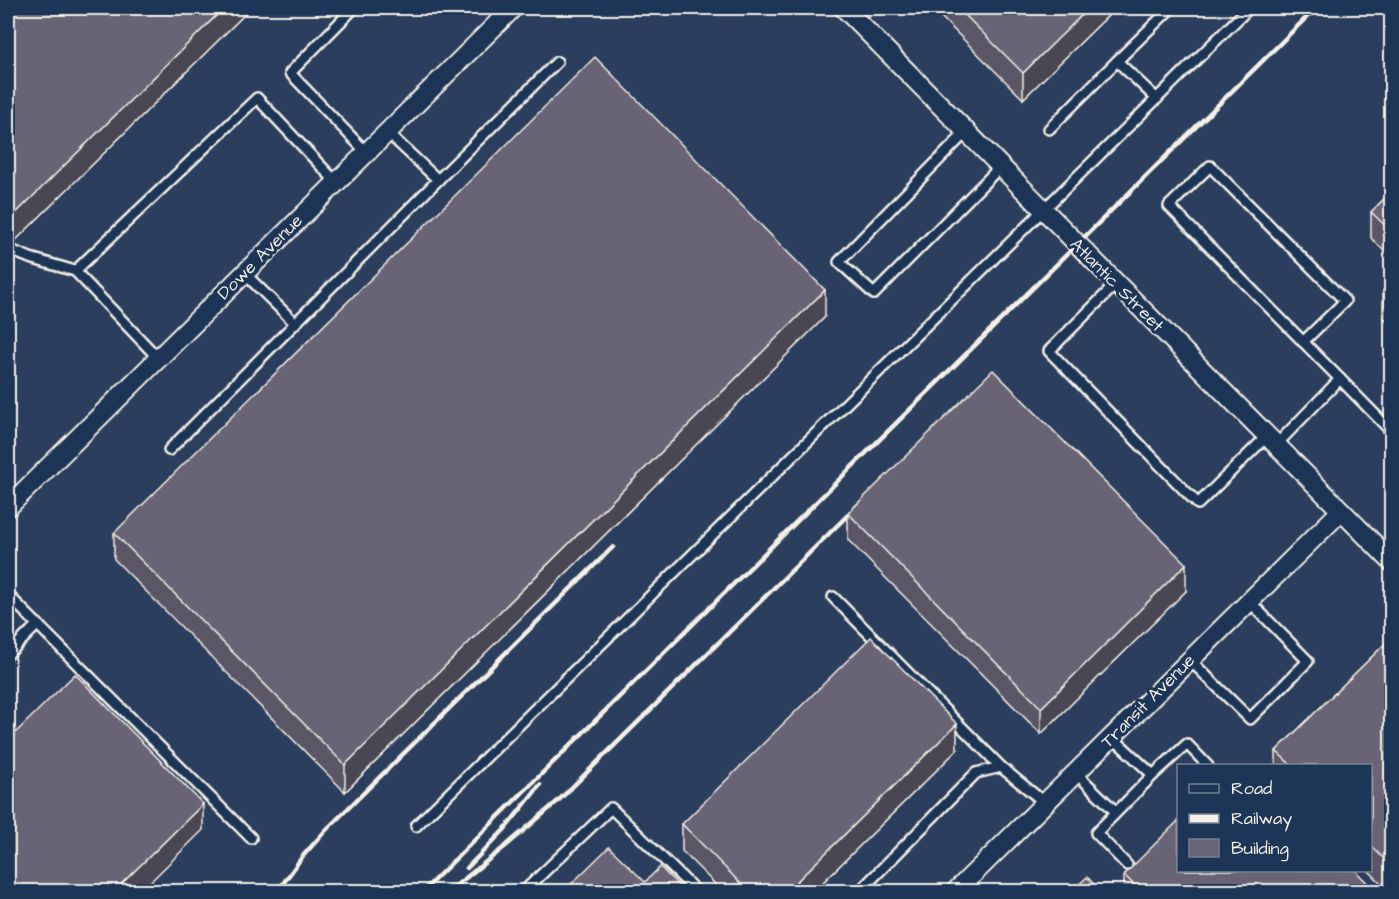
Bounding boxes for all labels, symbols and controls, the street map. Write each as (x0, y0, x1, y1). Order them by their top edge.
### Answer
street label: Dowe Avenue (212, 208, 309, 305)
street label: Atlantic Street (1064, 232, 1170, 338)
street label: Transit Avenue (1095, 648, 1201, 754)
legend (1177, 764, 1372, 872)
text: Road (1231, 776, 1272, 801)
text: Railway (1231, 806, 1292, 832)
text: Building (1231, 836, 1289, 862)

